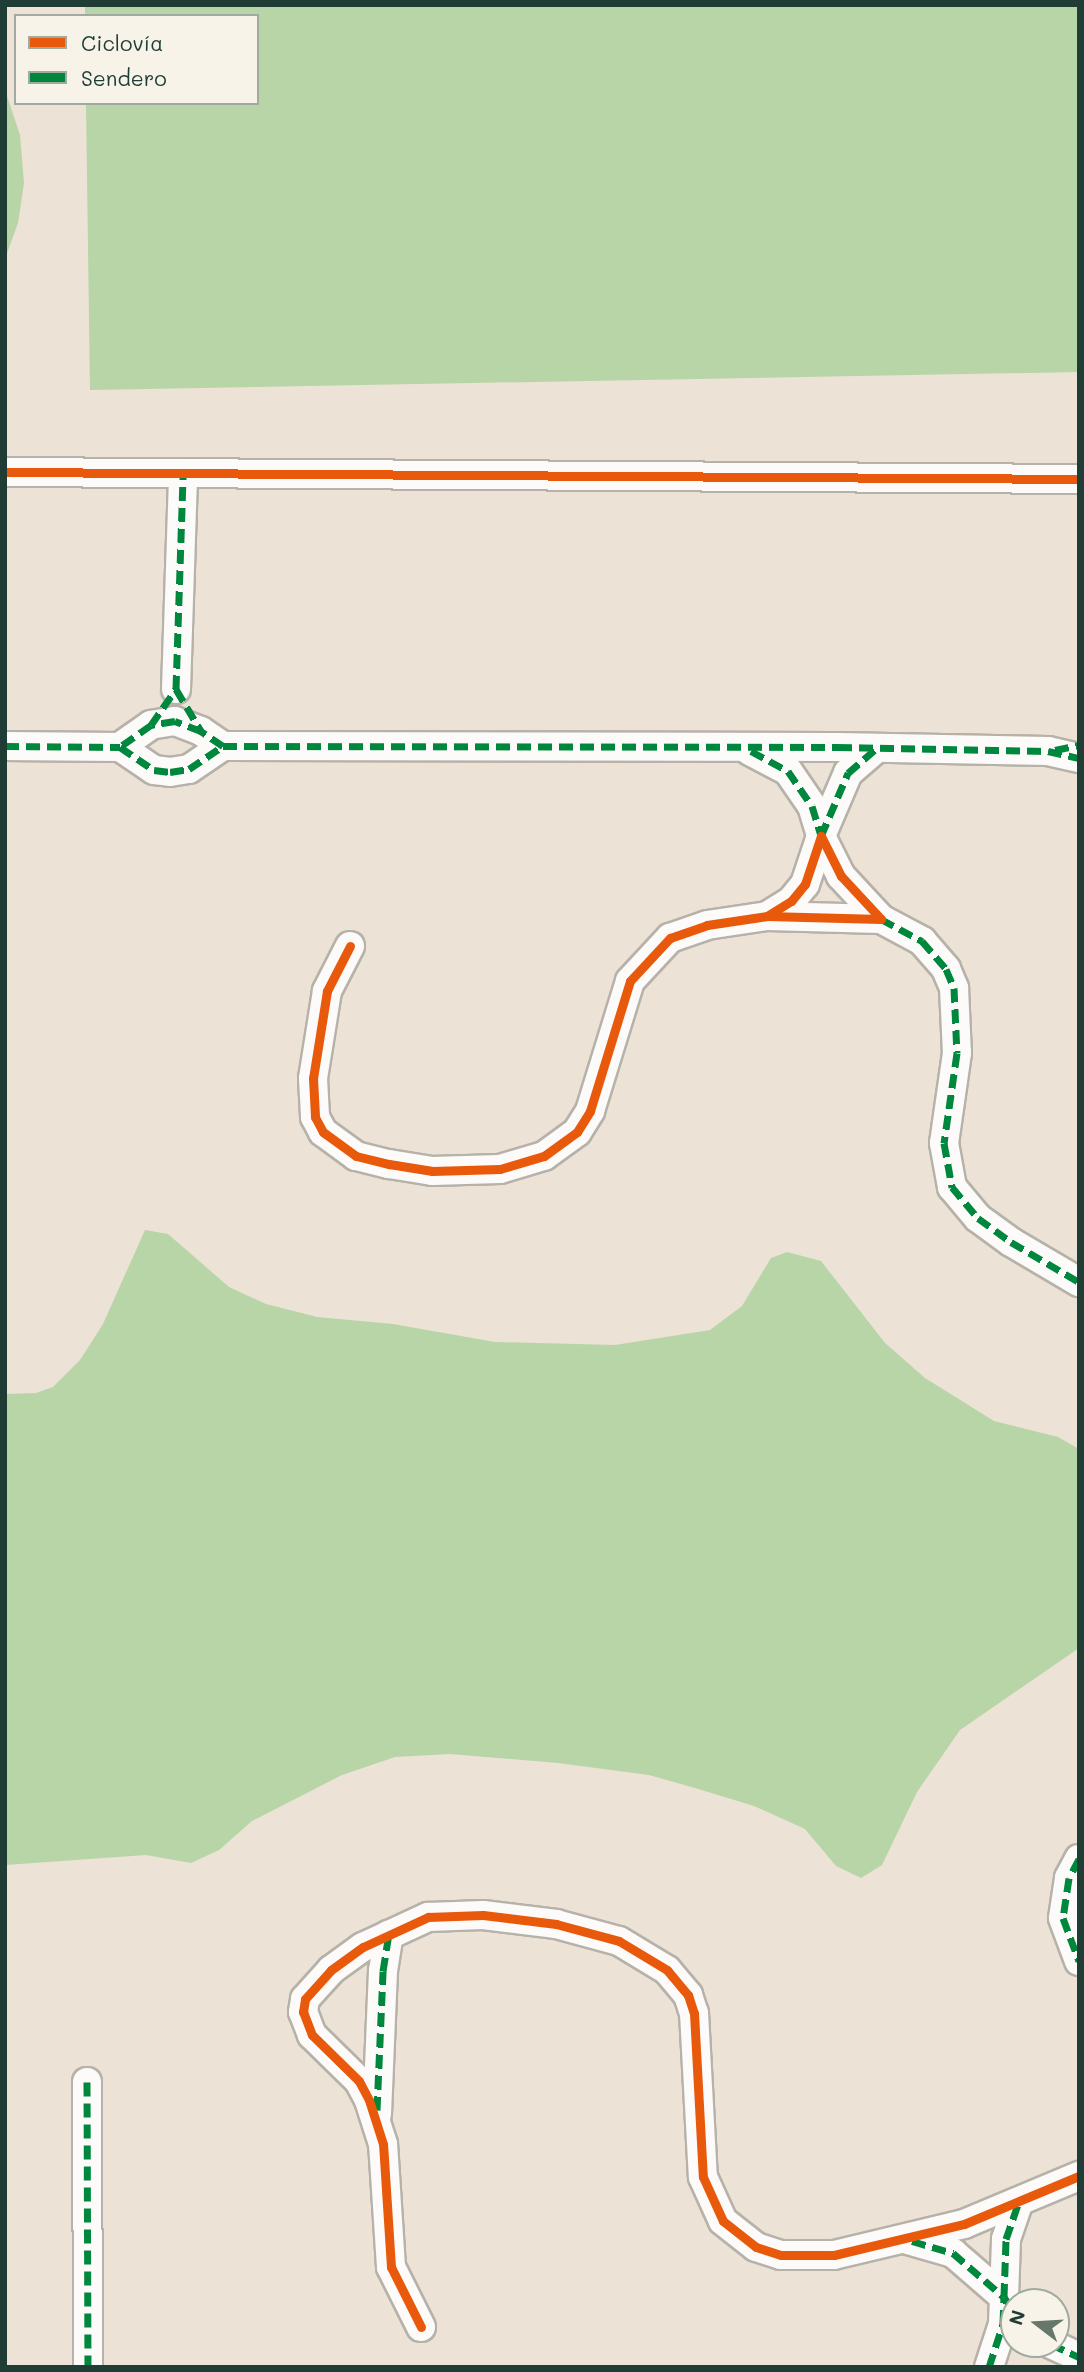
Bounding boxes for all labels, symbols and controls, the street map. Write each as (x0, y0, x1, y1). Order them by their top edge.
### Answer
legend (14, 14, 259, 105)
text: Ciclovía (81, 29, 163, 56)
text: Sendero (81, 64, 167, 91)
north arrow (1000, 2288, 1070, 2358)
text: N (1002, 2307, 1030, 2328)

